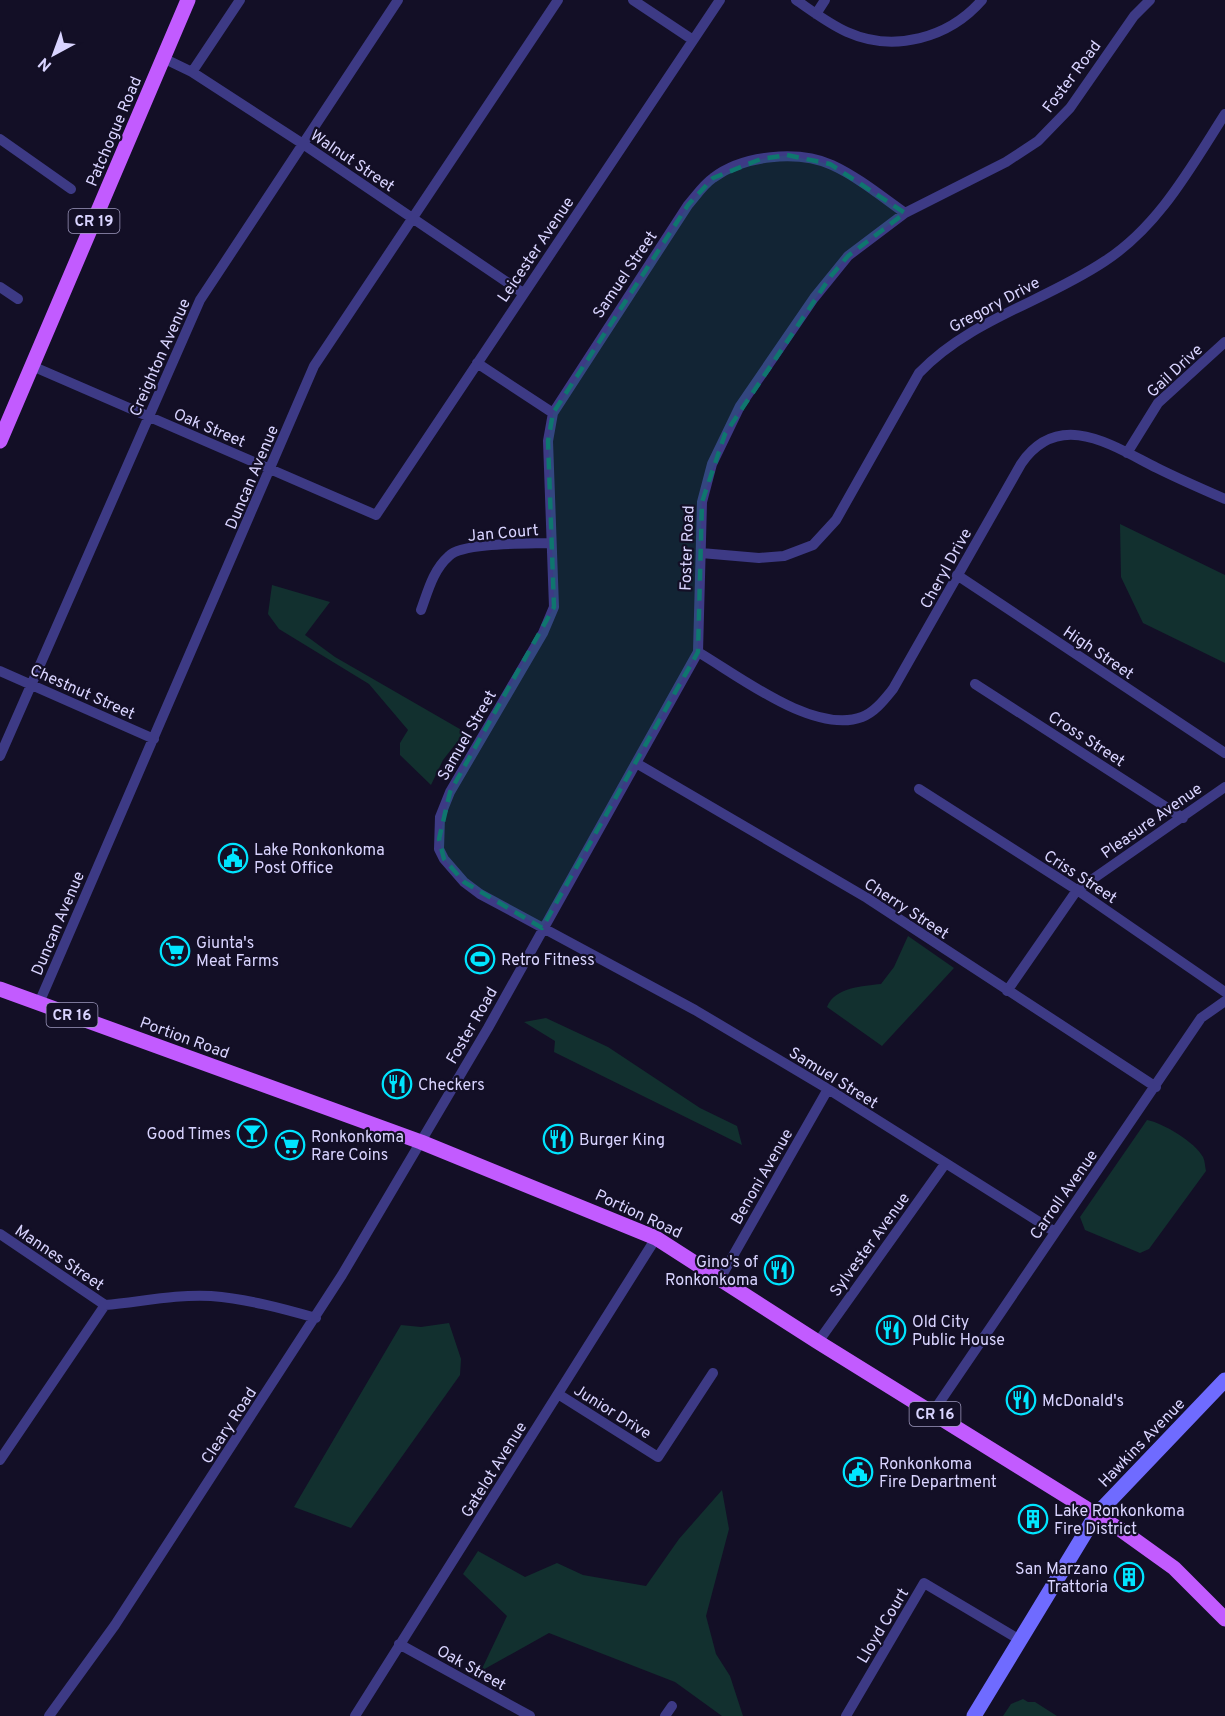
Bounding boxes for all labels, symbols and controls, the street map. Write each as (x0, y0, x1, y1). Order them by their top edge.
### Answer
north arrow (24, 24, 84, 84)
street label: Foster Road (1039, 37, 1106, 117)
text: N (35, 52, 56, 75)
street label: Patchogue Road (83, 74, 147, 190)
street label: Walnut Street (306, 126, 398, 197)
street label: Leicester Avenue (494, 194, 579, 307)
road number: CR 19 (68, 209, 119, 233)
street label: Samuel Street (589, 228, 662, 323)
street label: Gregory Drive (946, 273, 1044, 338)
street label: Creighton Avenue (126, 296, 196, 420)
street label: Gail Drive (1143, 341, 1208, 402)
street label: Oak Street (170, 405, 248, 453)
street label: Duncan Avenue (222, 423, 284, 533)
street label: Foster Road (677, 505, 699, 591)
street label: Jan Court (467, 521, 539, 547)
street label: Cheryl Drive (916, 525, 977, 613)
street label: High Street (1059, 623, 1137, 685)
street label: Chestnut Street (27, 661, 138, 725)
street label: Samuel Street (434, 687, 502, 785)
street label: Cross Street (1044, 707, 1128, 772)
street label: Pleasure Avenue (1098, 779, 1207, 864)
place label: Lake Ronkonkoma Post Office (254, 841, 385, 879)
public building icon: Lake Ronkonkoma Post Office (217, 842, 249, 874)
street label: Criss Street (1040, 847, 1120, 909)
street label: Duncan Avenue (28, 869, 90, 979)
street label: Cherry Street (860, 875, 952, 945)
place label: Giunta's Meat Farms (196, 934, 279, 972)
supermarket icon: Giunta's Meat Farms (159, 935, 191, 967)
sports icon: Retro Fitness (464, 943, 496, 975)
place label: Retro Fitness (501, 951, 595, 971)
street label: Foster Road (443, 984, 503, 1068)
road number: CR 16 (46, 1003, 98, 1027)
street label: Portion Road (137, 1013, 232, 1064)
street label: Samuel Street (785, 1043, 881, 1114)
restaurant icon: Checkers (381, 1068, 413, 1100)
place label: Checkers (418, 1076, 485, 1096)
bar icon: Good Times (236, 1117, 268, 1149)
restaurant icon: Burger King (542, 1123, 574, 1155)
place label: Good Times (146, 1125, 231, 1145)
street label: Benoni Avenue (727, 1126, 798, 1228)
place label: Ronkonkoma Rare Coins (311, 1128, 404, 1166)
supermarket icon: Ronkonkoma Rare Coins (274, 1129, 306, 1161)
place label: Burger King (579, 1131, 665, 1151)
street label: Carroll Avenue (1026, 1146, 1103, 1244)
street label: Portion Road (591, 1186, 685, 1244)
street label: Sylvester Avenue (826, 1189, 915, 1301)
street label: Mannes Street (10, 1222, 107, 1296)
place label: Gino's of Ronkonkoma (665, 1253, 759, 1291)
restaurant icon: Gino's of Ronkonkoma (763, 1254, 795, 1286)
place label: Old City Public House (912, 1313, 1005, 1351)
restaurant icon: Old City Public House (875, 1314, 907, 1346)
street label: Junior Drive (569, 1381, 654, 1444)
street label: Cleary Road (198, 1384, 262, 1468)
restaurant icon: McDonald's (1005, 1384, 1037, 1416)
place label: McDonald's (1042, 1392, 1124, 1412)
street label: Hawkins Avenue (1095, 1395, 1190, 1492)
road number: CR 16 (910, 1402, 960, 1426)
street label: Gatelot Avenue (457, 1418, 532, 1522)
place label: Ronkonkoma Fire Department (879, 1455, 997, 1493)
public building icon: Ronkonkoma Fire Department (842, 1456, 874, 1488)
place label: Lake Ronkonkoma Fire District (1054, 1502, 1185, 1540)
building icon: Lake Ronkonkoma Fire District (1017, 1503, 1049, 1535)
place label: San Marzano Trattoria (1015, 1560, 1108, 1598)
building icon: San Marzano Trattoria (1113, 1561, 1145, 1593)
street label: Lloyd Court (853, 1585, 914, 1667)
street label: Oak Street (433, 1642, 509, 1696)

